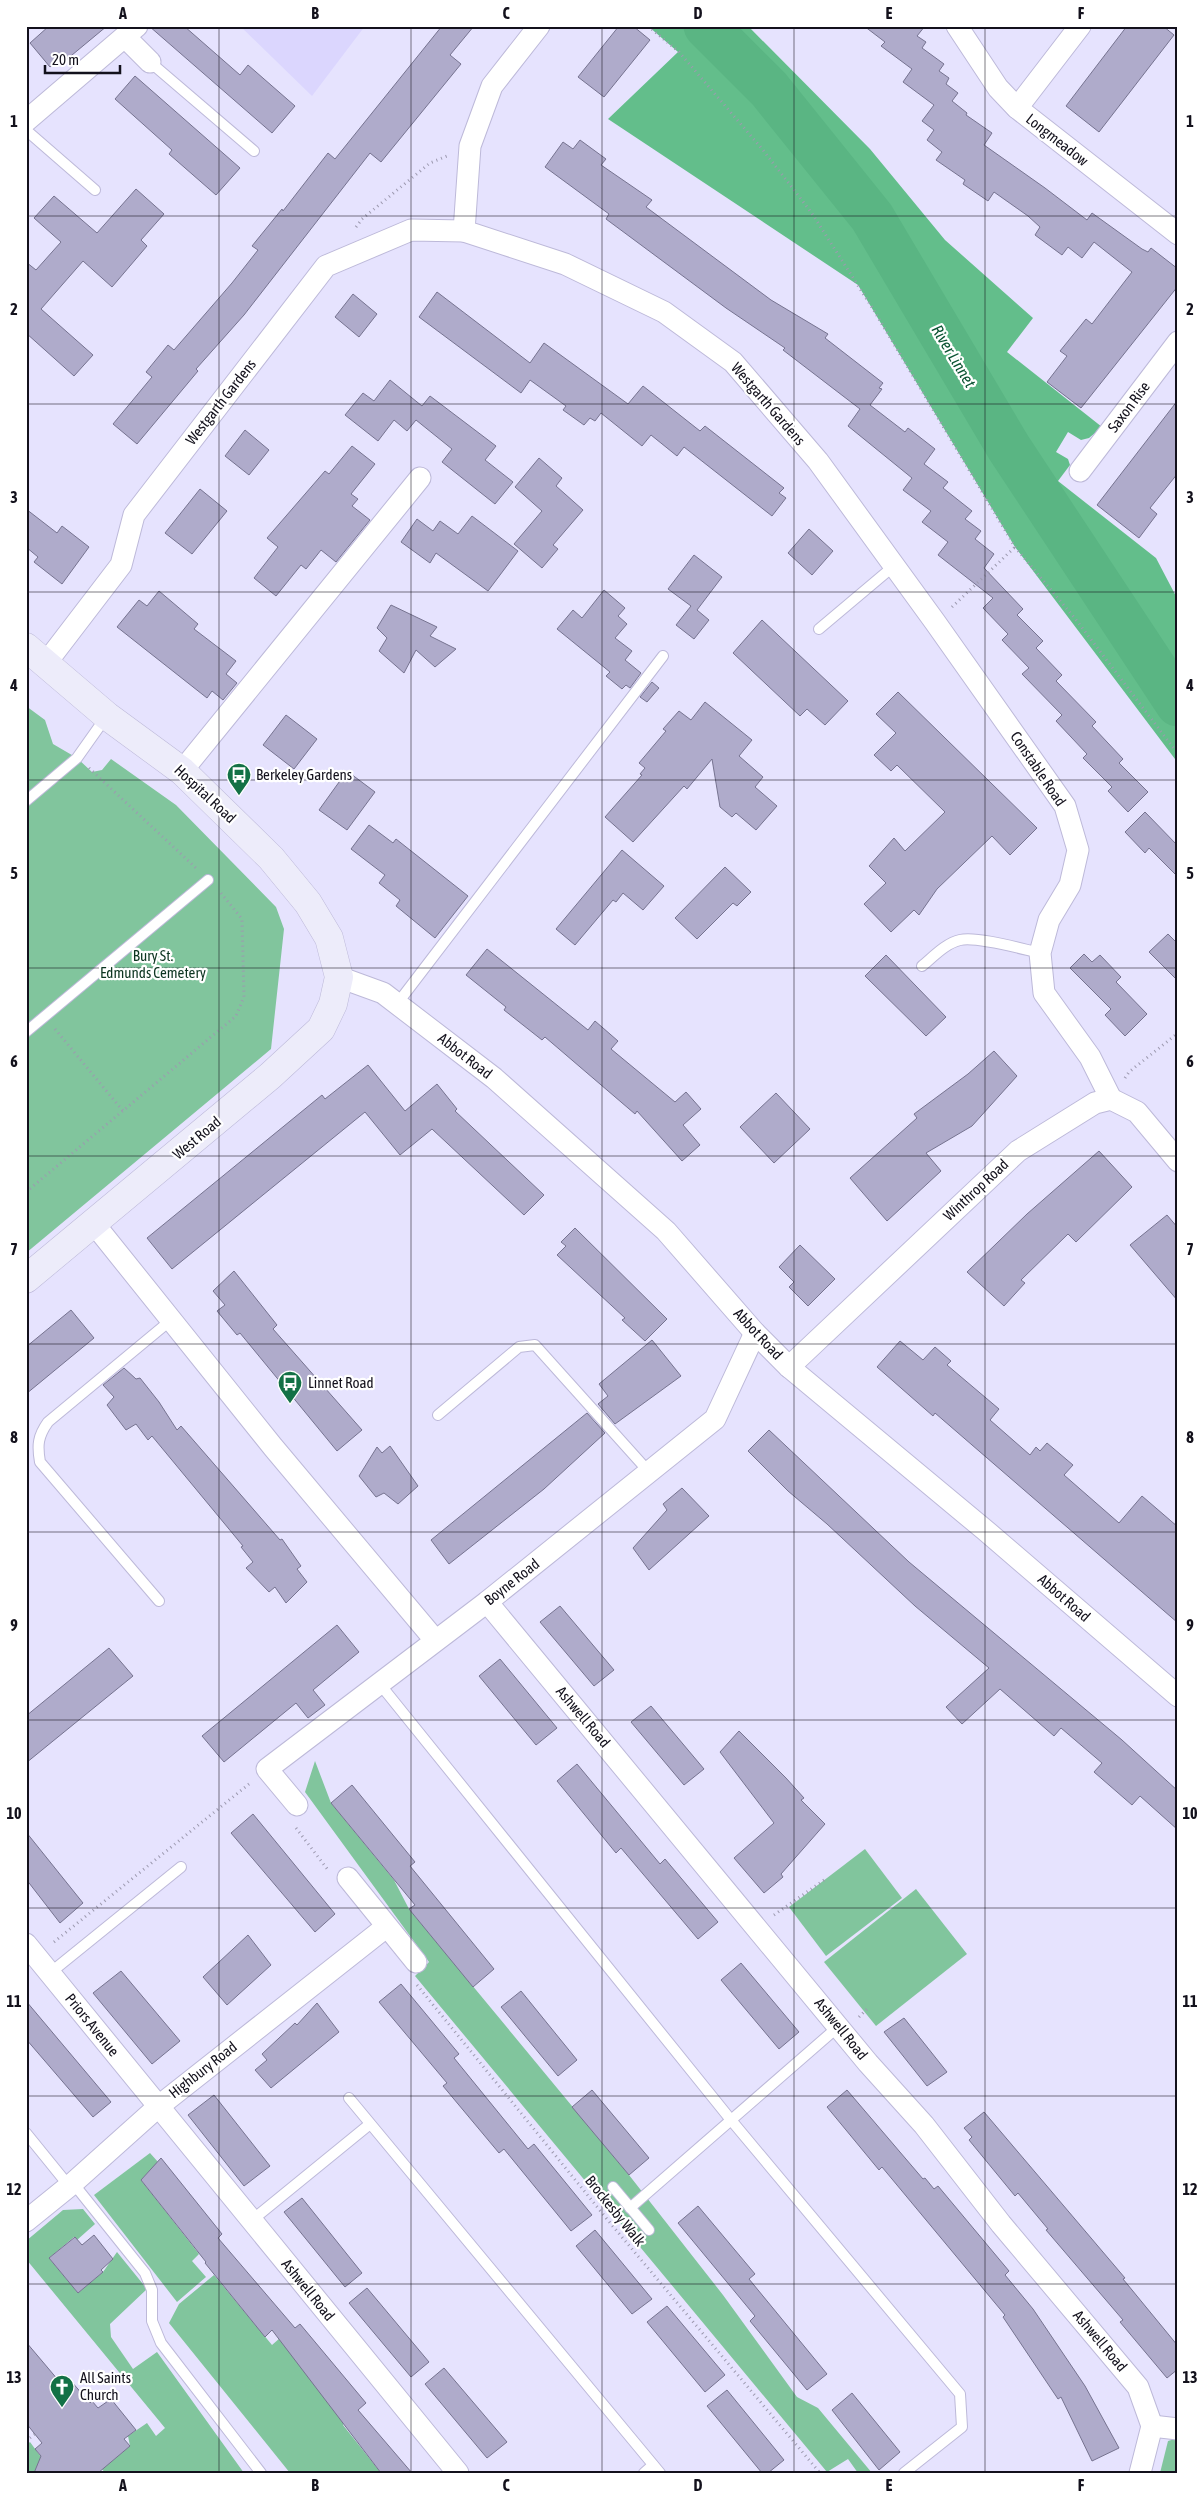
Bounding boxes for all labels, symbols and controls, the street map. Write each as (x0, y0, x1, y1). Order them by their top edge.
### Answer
text: A (118, 4, 127, 22)
text: B (311, 4, 319, 22)
text: C (502, 4, 510, 22)
text: D (694, 4, 703, 22)
text: E (886, 4, 893, 22)
text: F (1078, 4, 1085, 22)
scale bar (45, 42, 120, 74)
text: 20 m (52, 51, 79, 68)
street label: Longmeadow (1023, 110, 1092, 169)
text: 1 (10, 112, 18, 130)
text: 1 (1186, 112, 1194, 130)
text: 2 (10, 300, 18, 318)
text: 2 (1186, 300, 1194, 318)
water label: River Linnet (928, 322, 980, 391)
street label: Westgarth Gardens (182, 356, 259, 448)
street label: Westgarth Gardens (728, 359, 809, 448)
street label: Saxon Rise (1104, 378, 1153, 435)
text: 3 (10, 488, 18, 506)
text: 3 (1186, 488, 1194, 506)
text: 4 (9, 676, 18, 694)
text: 4 (1185, 676, 1194, 694)
street label: Constable Road (1007, 728, 1070, 809)
street label: Hospital Road (171, 761, 240, 826)
bus stop icon: Berkeley Gardens (226, 762, 252, 796)
place label: Berkeley Gardens (256, 766, 352, 783)
text: 5 (10, 864, 18, 882)
text: 5 (1186, 864, 1194, 882)
park label: Bury St. Edmunds Cemetery (100, 947, 206, 981)
street label: Abbot Road (435, 1029, 496, 1082)
text: 6 (10, 1052, 18, 1070)
text: 6 (1186, 1052, 1194, 1070)
street label: West Road (169, 1113, 224, 1163)
street label: Winthrop Road (940, 1155, 1012, 1224)
text: 7 (10, 1240, 18, 1258)
text: 7 (1186, 1240, 1194, 1258)
street label: Abbot Road (730, 1305, 786, 1363)
bus stop icon: Linnet Road (277, 1370, 303, 1404)
place label: Linnet Road (308, 1374, 374, 1391)
text: 8 (10, 1428, 18, 1446)
text: 8 (1186, 1428, 1194, 1446)
street label: Boyne Road (481, 1555, 543, 1608)
street label: Abbot Road (1035, 1570, 1094, 1625)
text: 9 (10, 1616, 18, 1634)
text: 9 (1186, 1616, 1194, 1634)
street label: Ashwell Road (553, 1683, 614, 1751)
text: 10 (6, 1804, 22, 1822)
text: 10 (1182, 1804, 1198, 1822)
street label: Priors Avenue (62, 1990, 123, 2060)
text: 11 (6, 1992, 22, 2010)
text: 11 (1182, 1992, 1198, 2010)
street label: Ashwell Road (811, 1995, 871, 2063)
street label: Highbury Road (165, 2038, 240, 2101)
street label: Brockesby Walk (582, 2172, 649, 2250)
text: 12 (6, 2180, 22, 2198)
text: 12 (1182, 2180, 1198, 2198)
street label: Ashwell Road (278, 2256, 338, 2324)
street label: Ashwell Road (1070, 2307, 1131, 2375)
text: 13 (6, 2368, 22, 2386)
text: 13 (1182, 2368, 1198, 2386)
place label: All Saints Church (80, 2369, 131, 2403)
church icon: All Saints Church (49, 2374, 75, 2408)
text: A (118, 2476, 127, 2494)
text: B (311, 2476, 319, 2494)
text: C (502, 2476, 510, 2494)
text: D (694, 2476, 703, 2494)
text: E (886, 2476, 893, 2494)
text: F (1078, 2476, 1085, 2494)

